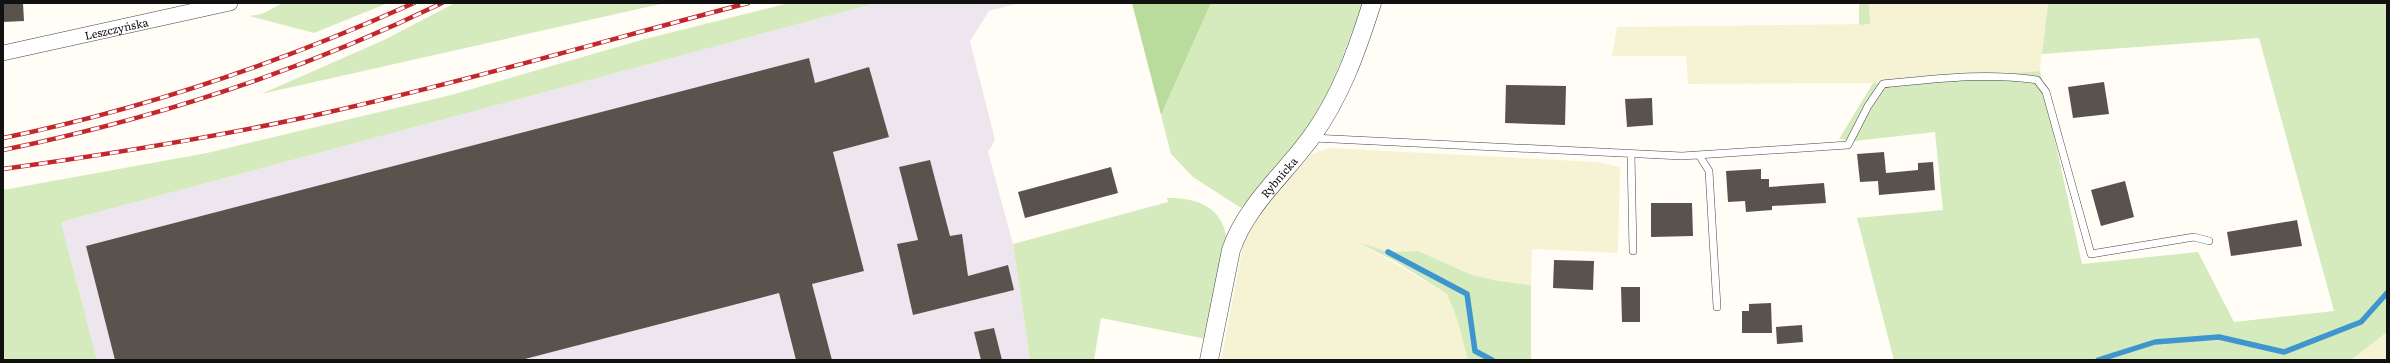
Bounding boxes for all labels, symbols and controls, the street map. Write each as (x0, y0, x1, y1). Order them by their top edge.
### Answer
street label: Leszczyńska (83, 13, 150, 43)
street label: Rybnicka (1257, 153, 1301, 201)

